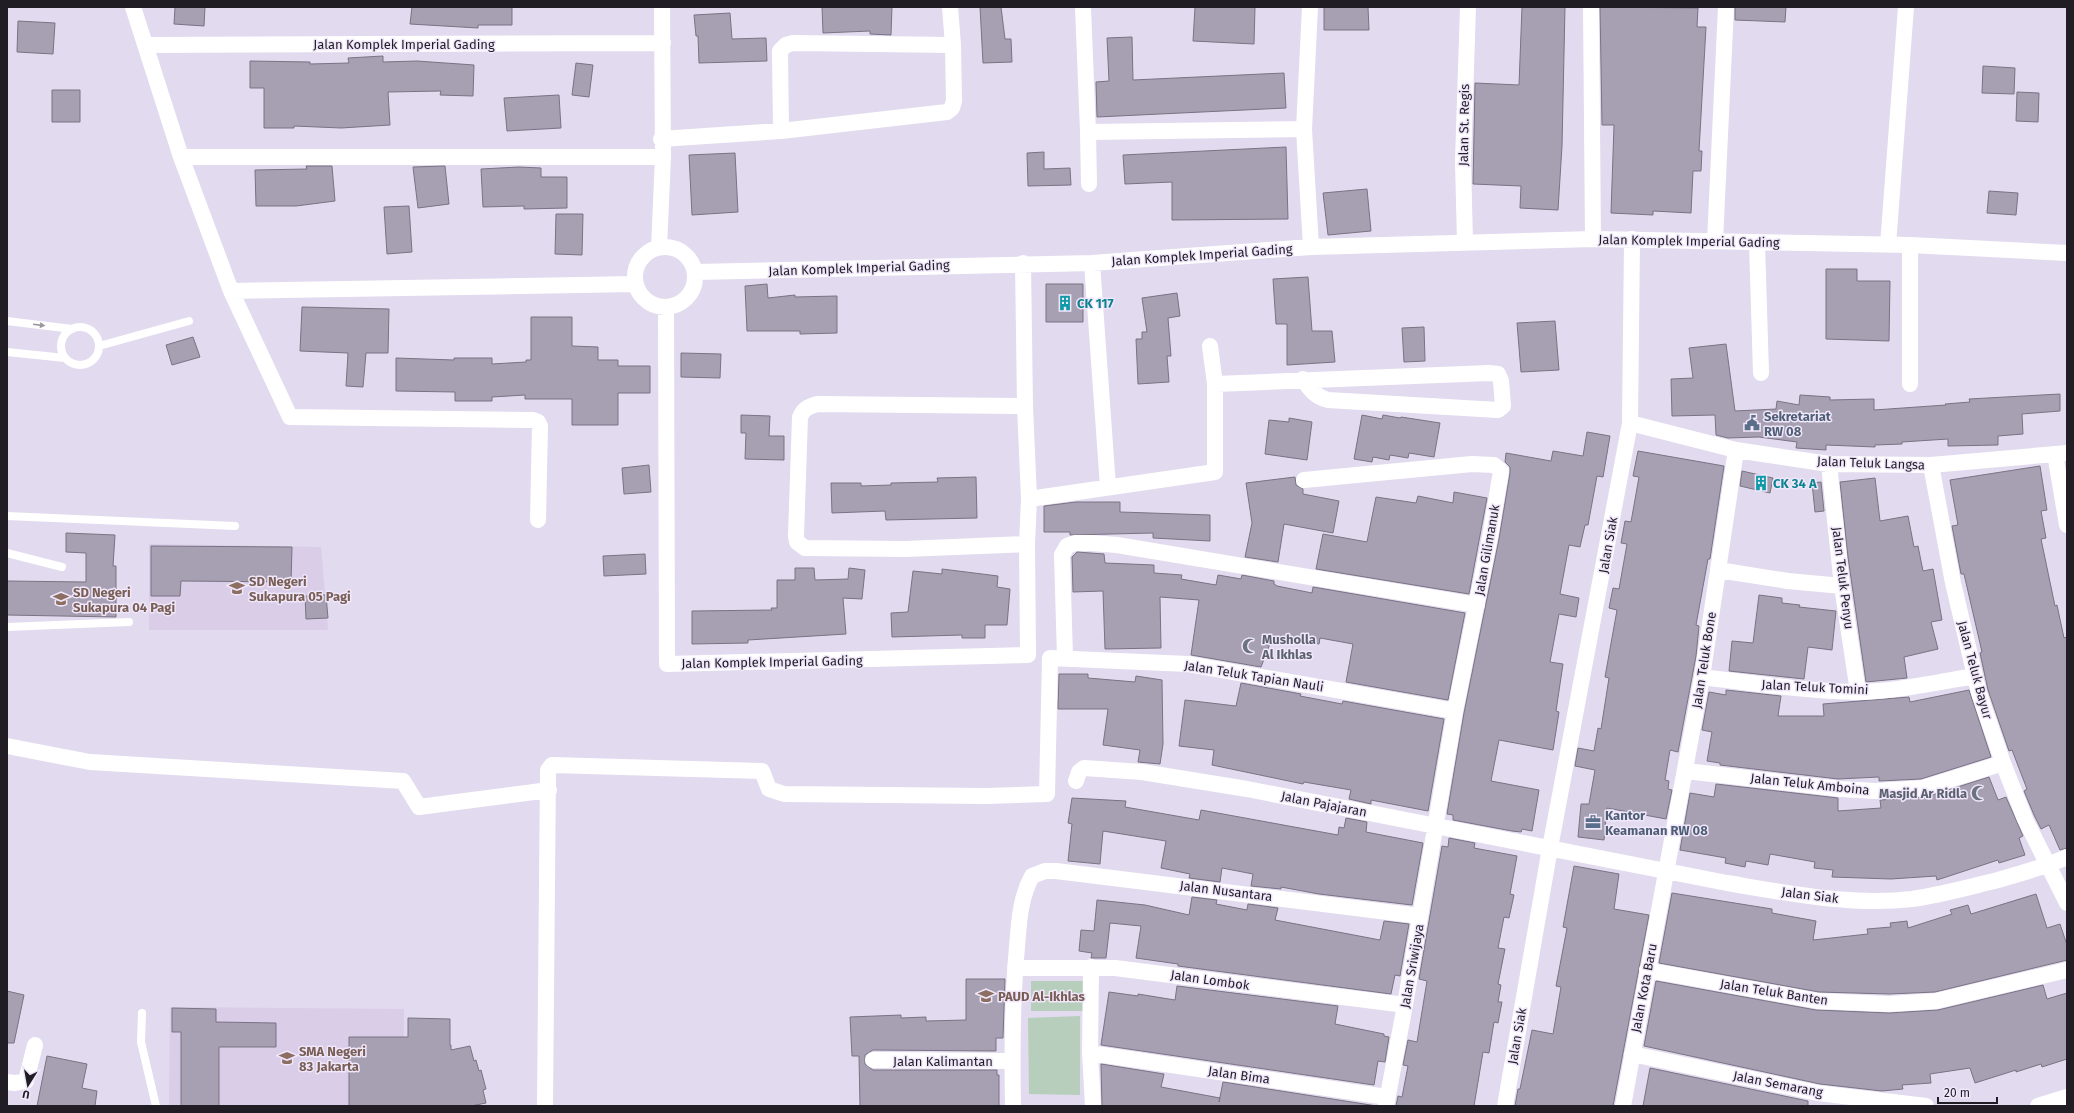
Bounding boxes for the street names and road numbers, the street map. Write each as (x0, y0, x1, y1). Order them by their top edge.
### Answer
street label: Jalan Komplek Imperial Gading (313, 37, 495, 52)
street label: Jalan St. Regis (1456, 84, 1472, 166)
street label: Jalan Komplek Imperial Gading (1598, 232, 1780, 250)
street label: Jalan Komplek Imperial Gading (1111, 241, 1293, 269)
street label: Jalan Komplek Imperial Gading (768, 257, 950, 279)
street label: Jalan Teluk Langsa (1817, 454, 1925, 472)
street label: Jalan Gilimanuk (1472, 503, 1502, 597)
street label: Jalan Siak (1596, 515, 1620, 575)
street label: Jalan Teluk Penyu (1829, 526, 1857, 630)
street label: Jalan Teluk Bone (1689, 611, 1719, 709)
street label: Jalan Teluk Bayur (1955, 619, 1995, 721)
street label: Jalan Komplek Imperial Gading (681, 653, 863, 671)
street label: Jalan Teluk Tapian Nauli (1183, 658, 1325, 694)
street label: Jalan Teluk Tomini (1761, 677, 1869, 697)
street label: Jalan Teluk Amboina (1750, 770, 1870, 798)
street label: Jalan Pajajaran (1280, 788, 1368, 820)
street label: Jalan Nusantara (1179, 878, 1273, 904)
street label: Jalan Siak (1781, 884, 1840, 906)
street label: Jalan Sriwijaya (1397, 923, 1427, 1009)
street label: Jalan Kota Baru (1628, 942, 1660, 1034)
street label: Jalan Lombok (1170, 967, 1251, 993)
street label: Jalan Teluk Banten (1719, 976, 1829, 1008)
street label: Jalan Siak (1505, 1006, 1529, 1066)
street label: Jalan Kalimantan (893, 1054, 993, 1069)
street label: Jalan Bima (1207, 1063, 1271, 1087)
street label: Jalan Semarang (1732, 1068, 1824, 1100)

